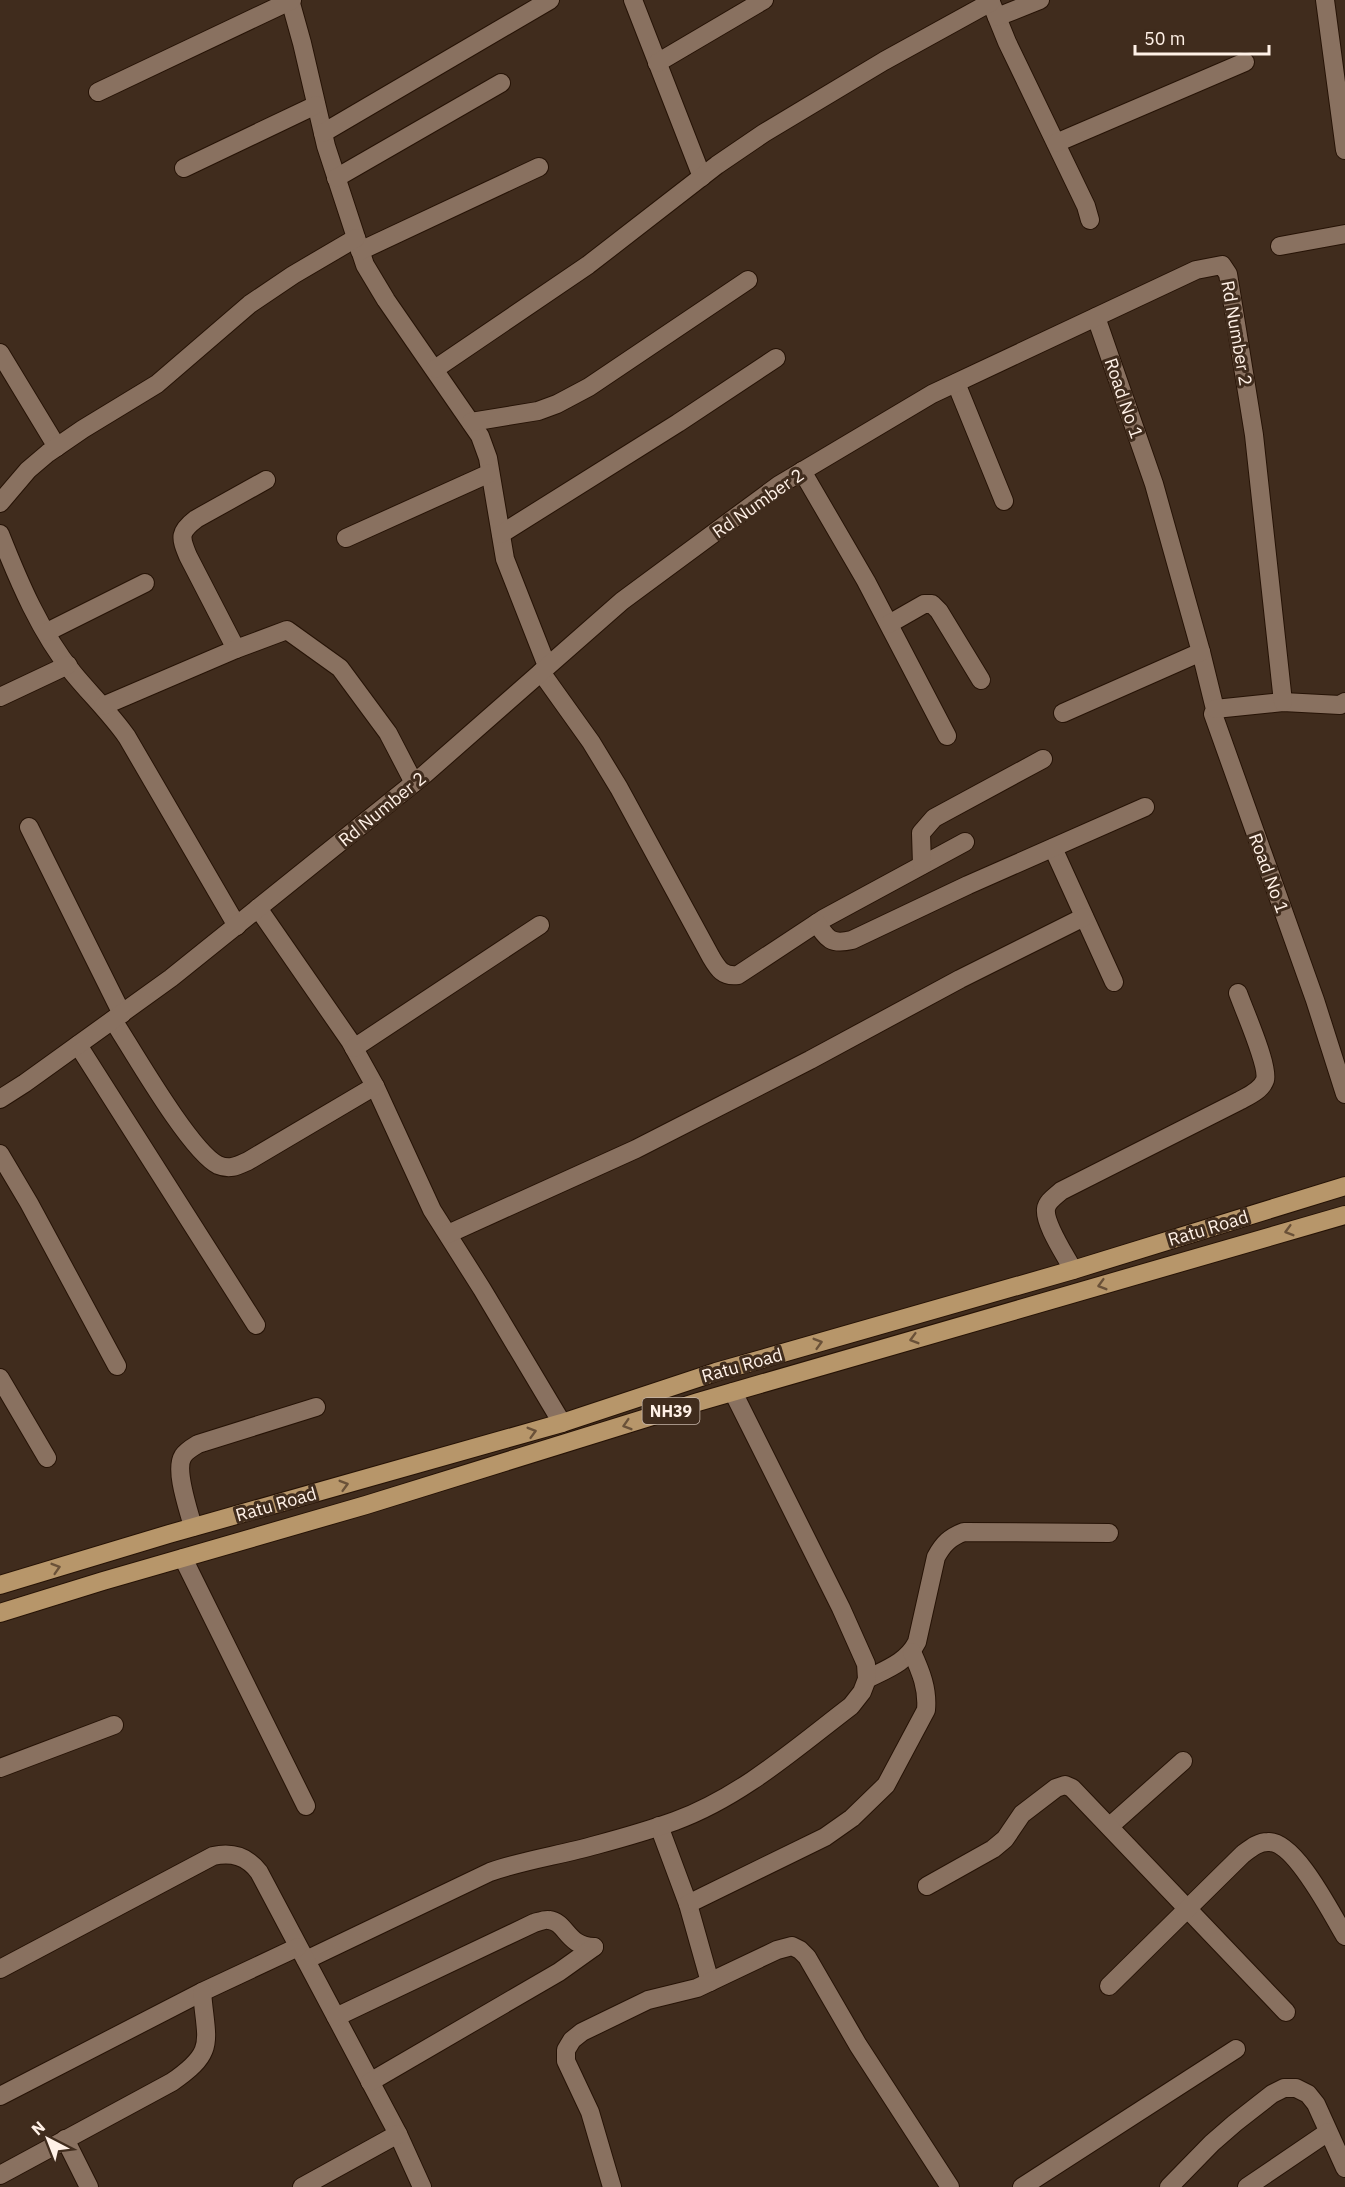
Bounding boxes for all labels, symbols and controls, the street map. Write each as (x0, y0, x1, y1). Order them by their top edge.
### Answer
scale bar (1135, 18, 1268, 56)
text: 50 m (1144, 27, 1186, 50)
street label: Rd Number 2 (1216, 279, 1258, 387)
street label: Road No 1 (1100, 355, 1148, 441)
street label: Rd Number 2 (708, 463, 808, 543)
street label: Rd Number 2 (333, 767, 431, 851)
street label: Road No 1 (1244, 830, 1294, 916)
street label: Ratu Road (1165, 1205, 1251, 1251)
one-way arrow (1284, 1224, 1295, 1236)
one-way arrow (1097, 1278, 1107, 1290)
one-way arrow (909, 1332, 920, 1344)
one-way arrow (812, 1338, 823, 1350)
street label: Ratu Road (699, 1342, 785, 1388)
road number: NH39 (642, 1398, 700, 1424)
one-way arrow (622, 1417, 633, 1430)
one-way arrow (526, 1427, 537, 1439)
one-way arrow (338, 1480, 349, 1492)
street label: Ratu Road (233, 1481, 319, 1527)
one-way arrow (50, 1563, 61, 1576)
north arrow (18, 2109, 78, 2169)
text: N (27, 2117, 49, 2139)

